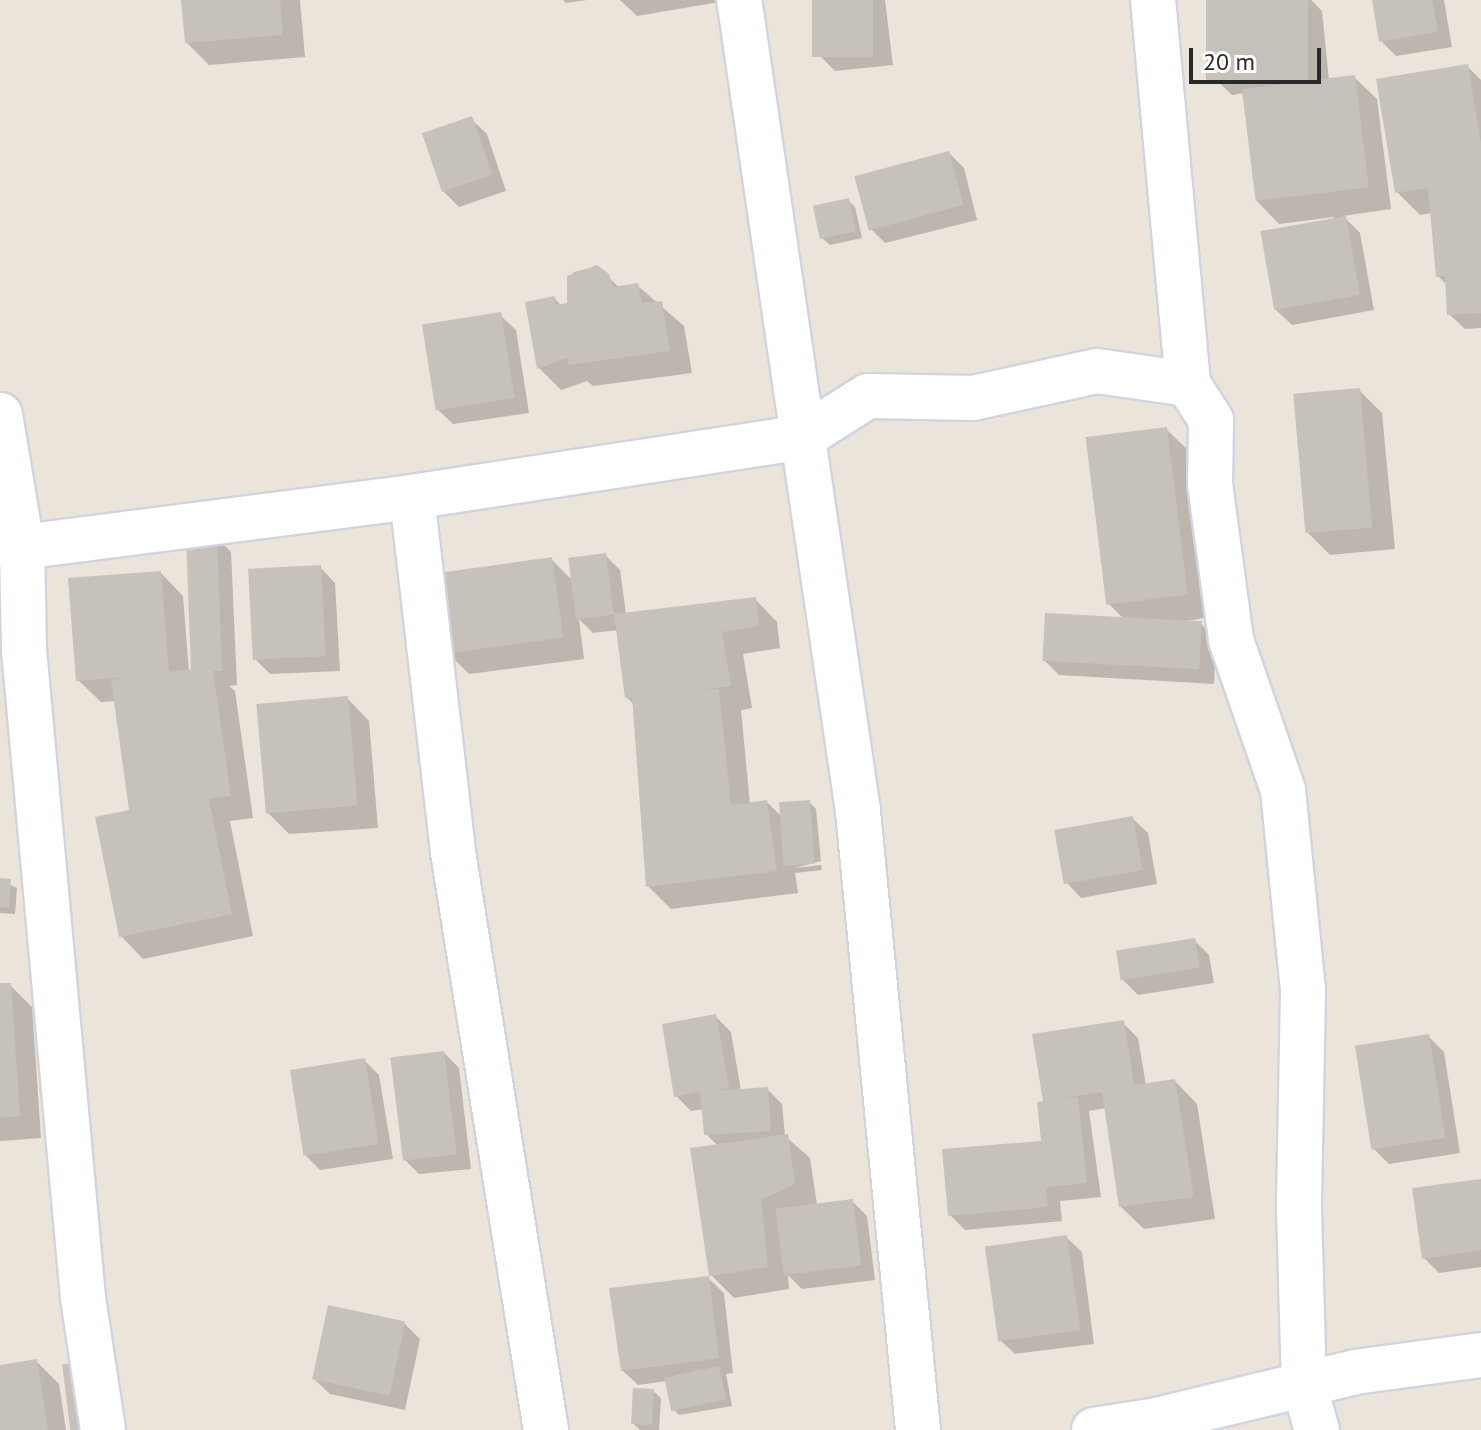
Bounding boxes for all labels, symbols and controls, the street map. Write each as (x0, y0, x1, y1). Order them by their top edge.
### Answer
scale bar (1193, 32, 1325, 82)
text: 20 m (1203, 46, 1255, 77)

